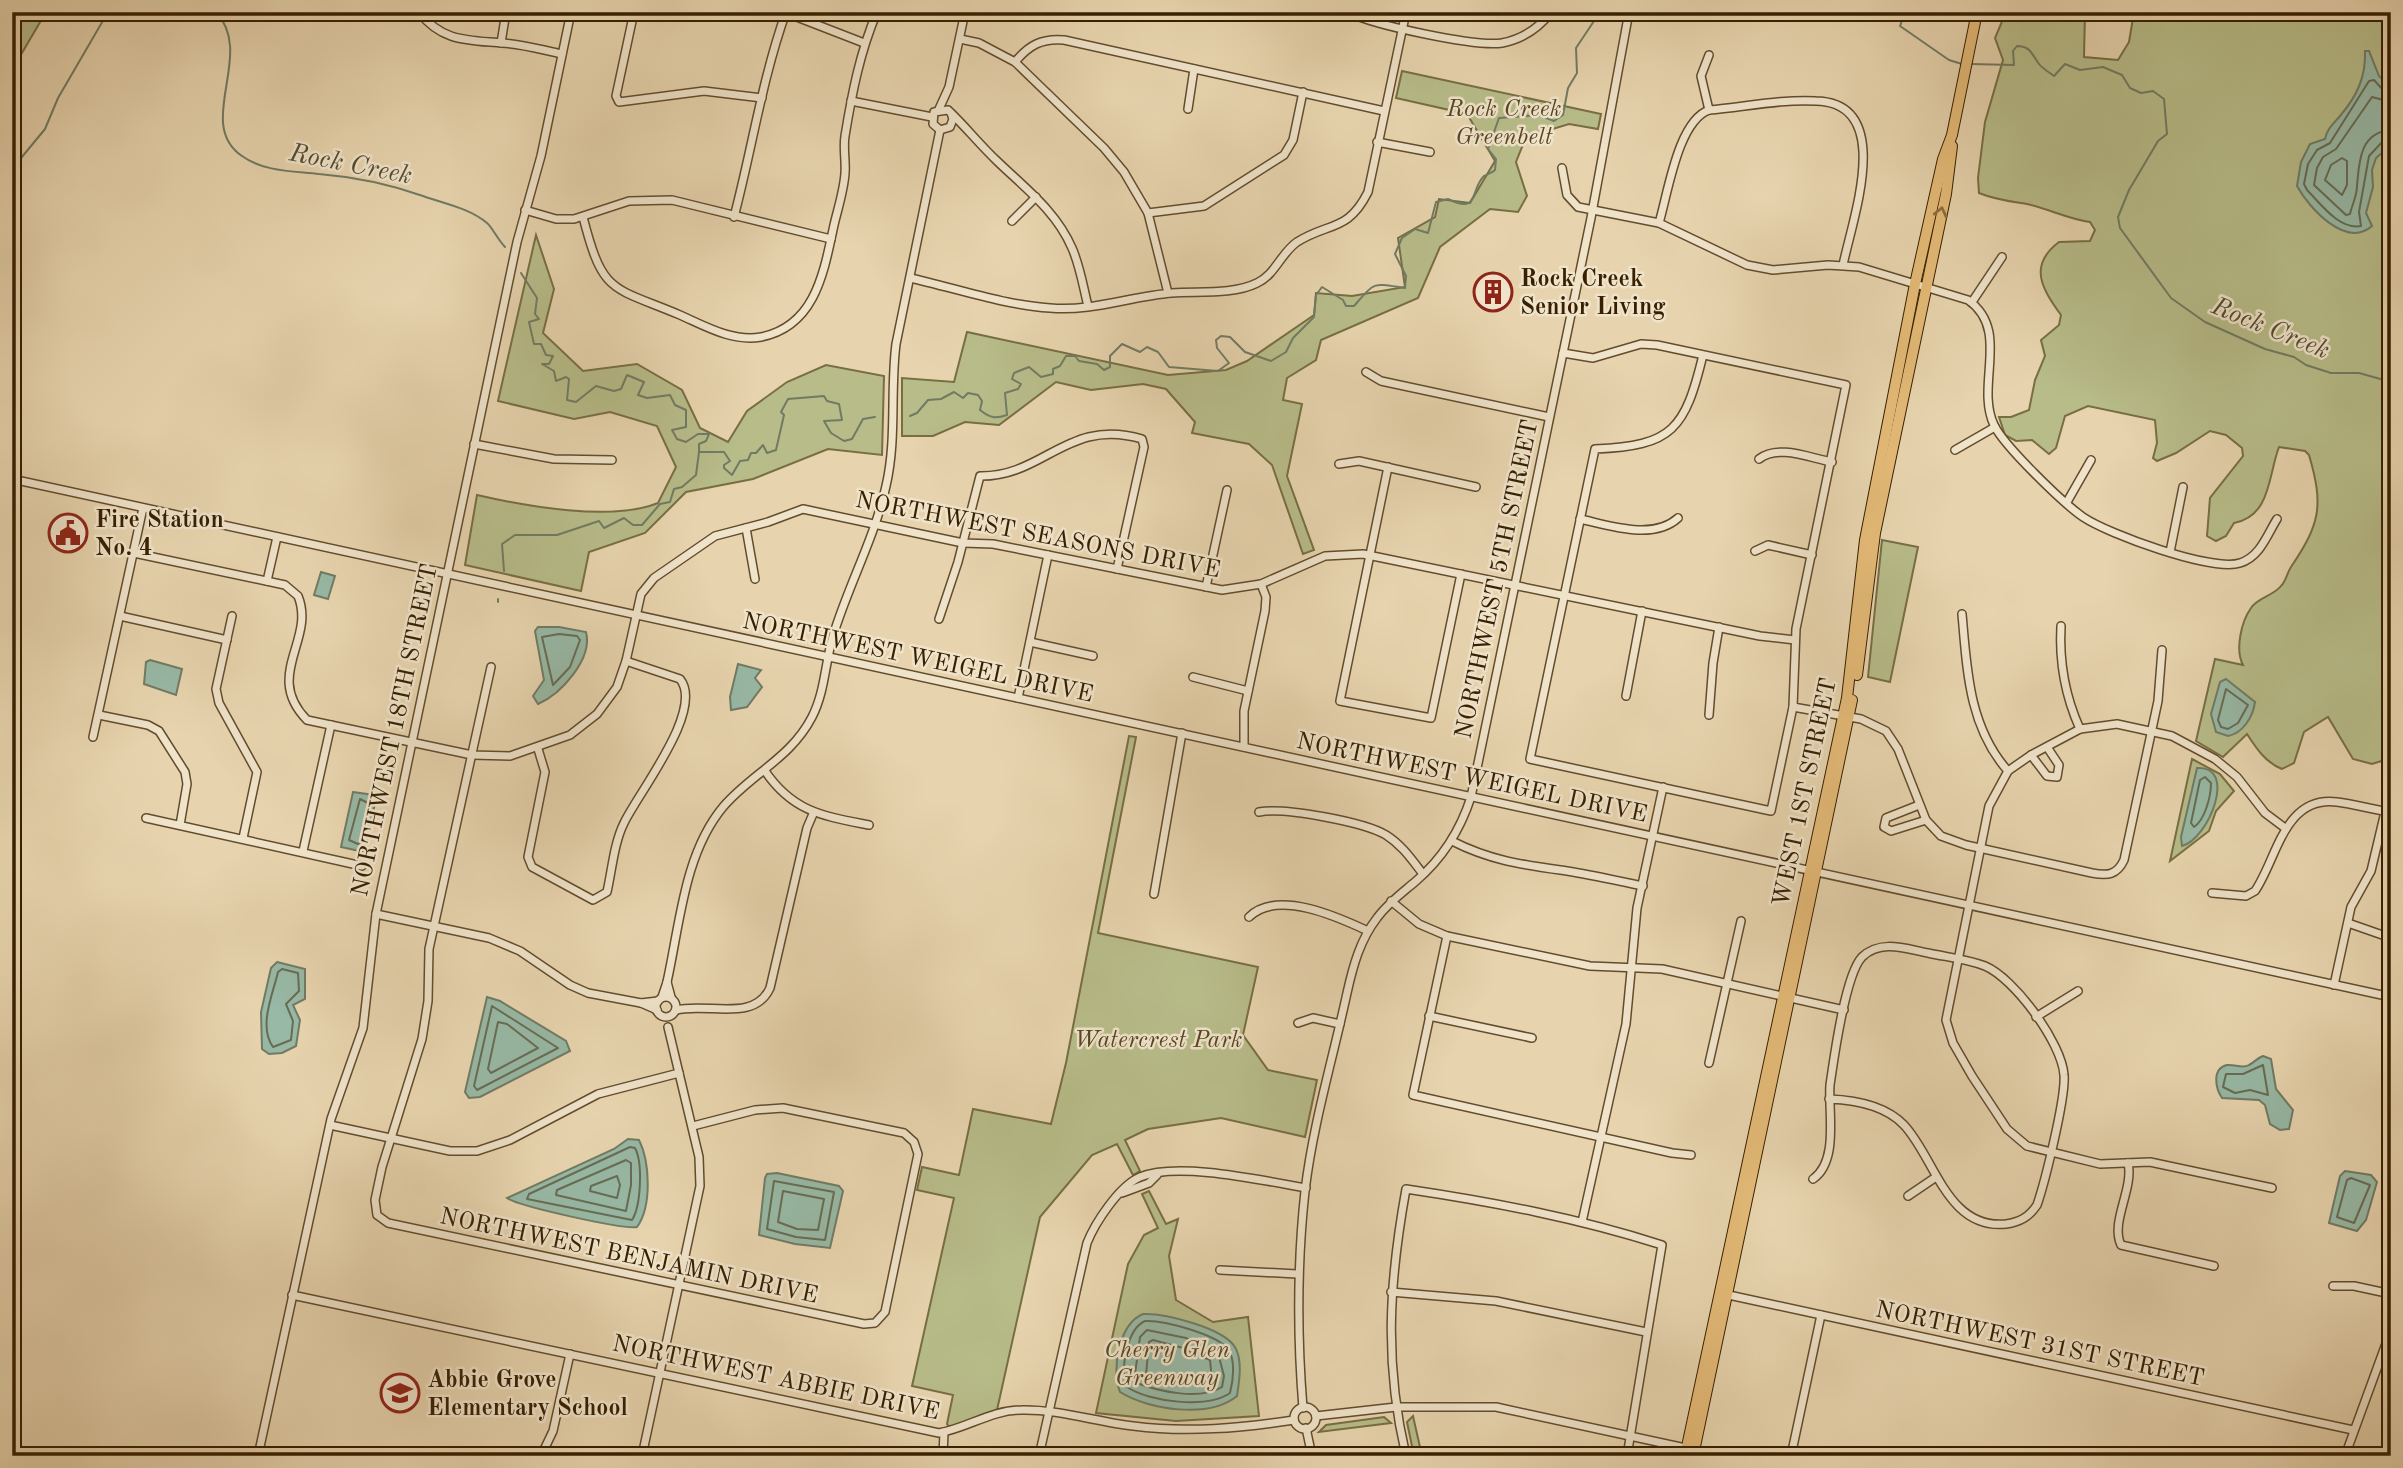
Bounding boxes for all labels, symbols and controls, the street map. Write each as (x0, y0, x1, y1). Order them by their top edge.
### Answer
park label: Rock Creek Greenbelt (1446, 98, 1561, 150)
water label: Rock Creek (286, 140, 414, 190)
one-way arrow (1933, 206, 1947, 218)
place label: Rock Creek Senior Living (1520, 268, 1666, 320)
building icon: Rock Creek Senior Living (1472, 271, 1514, 313)
water label: Rock Creek (2207, 293, 2333, 364)
street label: NORTHWEST 5TH STREET (1452, 418, 1544, 741)
street label: NORTHWEST SEASONS DRIVE (853, 489, 1222, 583)
place label: Fire Station No. 4 (95, 509, 224, 561)
public building icon: Fire Station No. 4 (47, 512, 89, 554)
street label: NORTHWEST 18TH STREET (349, 562, 443, 899)
street label: NORTHWEST WEIGEL DRIVE (740, 610, 1095, 708)
street label: WEST 1ST STREET (1770, 676, 1842, 909)
street label: NORTHWEST WEIGEL DRIVE (1294, 730, 1649, 828)
park label: Watercrest Park (1073, 1029, 1243, 1053)
street label: NORTHWEST BENJAMIN DRIVE (437, 1205, 820, 1309)
street label: NORTHWEST 31ST STREET (1873, 1298, 2206, 1392)
street label: NORTHWEST ABBIE DRIVE (610, 1332, 941, 1425)
park label: Cherry Glen Greenway (1104, 1339, 1230, 1391)
place label: Abbie Grove Elementary School (427, 1369, 628, 1421)
school or university icon: Abbie Grove Elementary School (379, 1372, 421, 1414)

